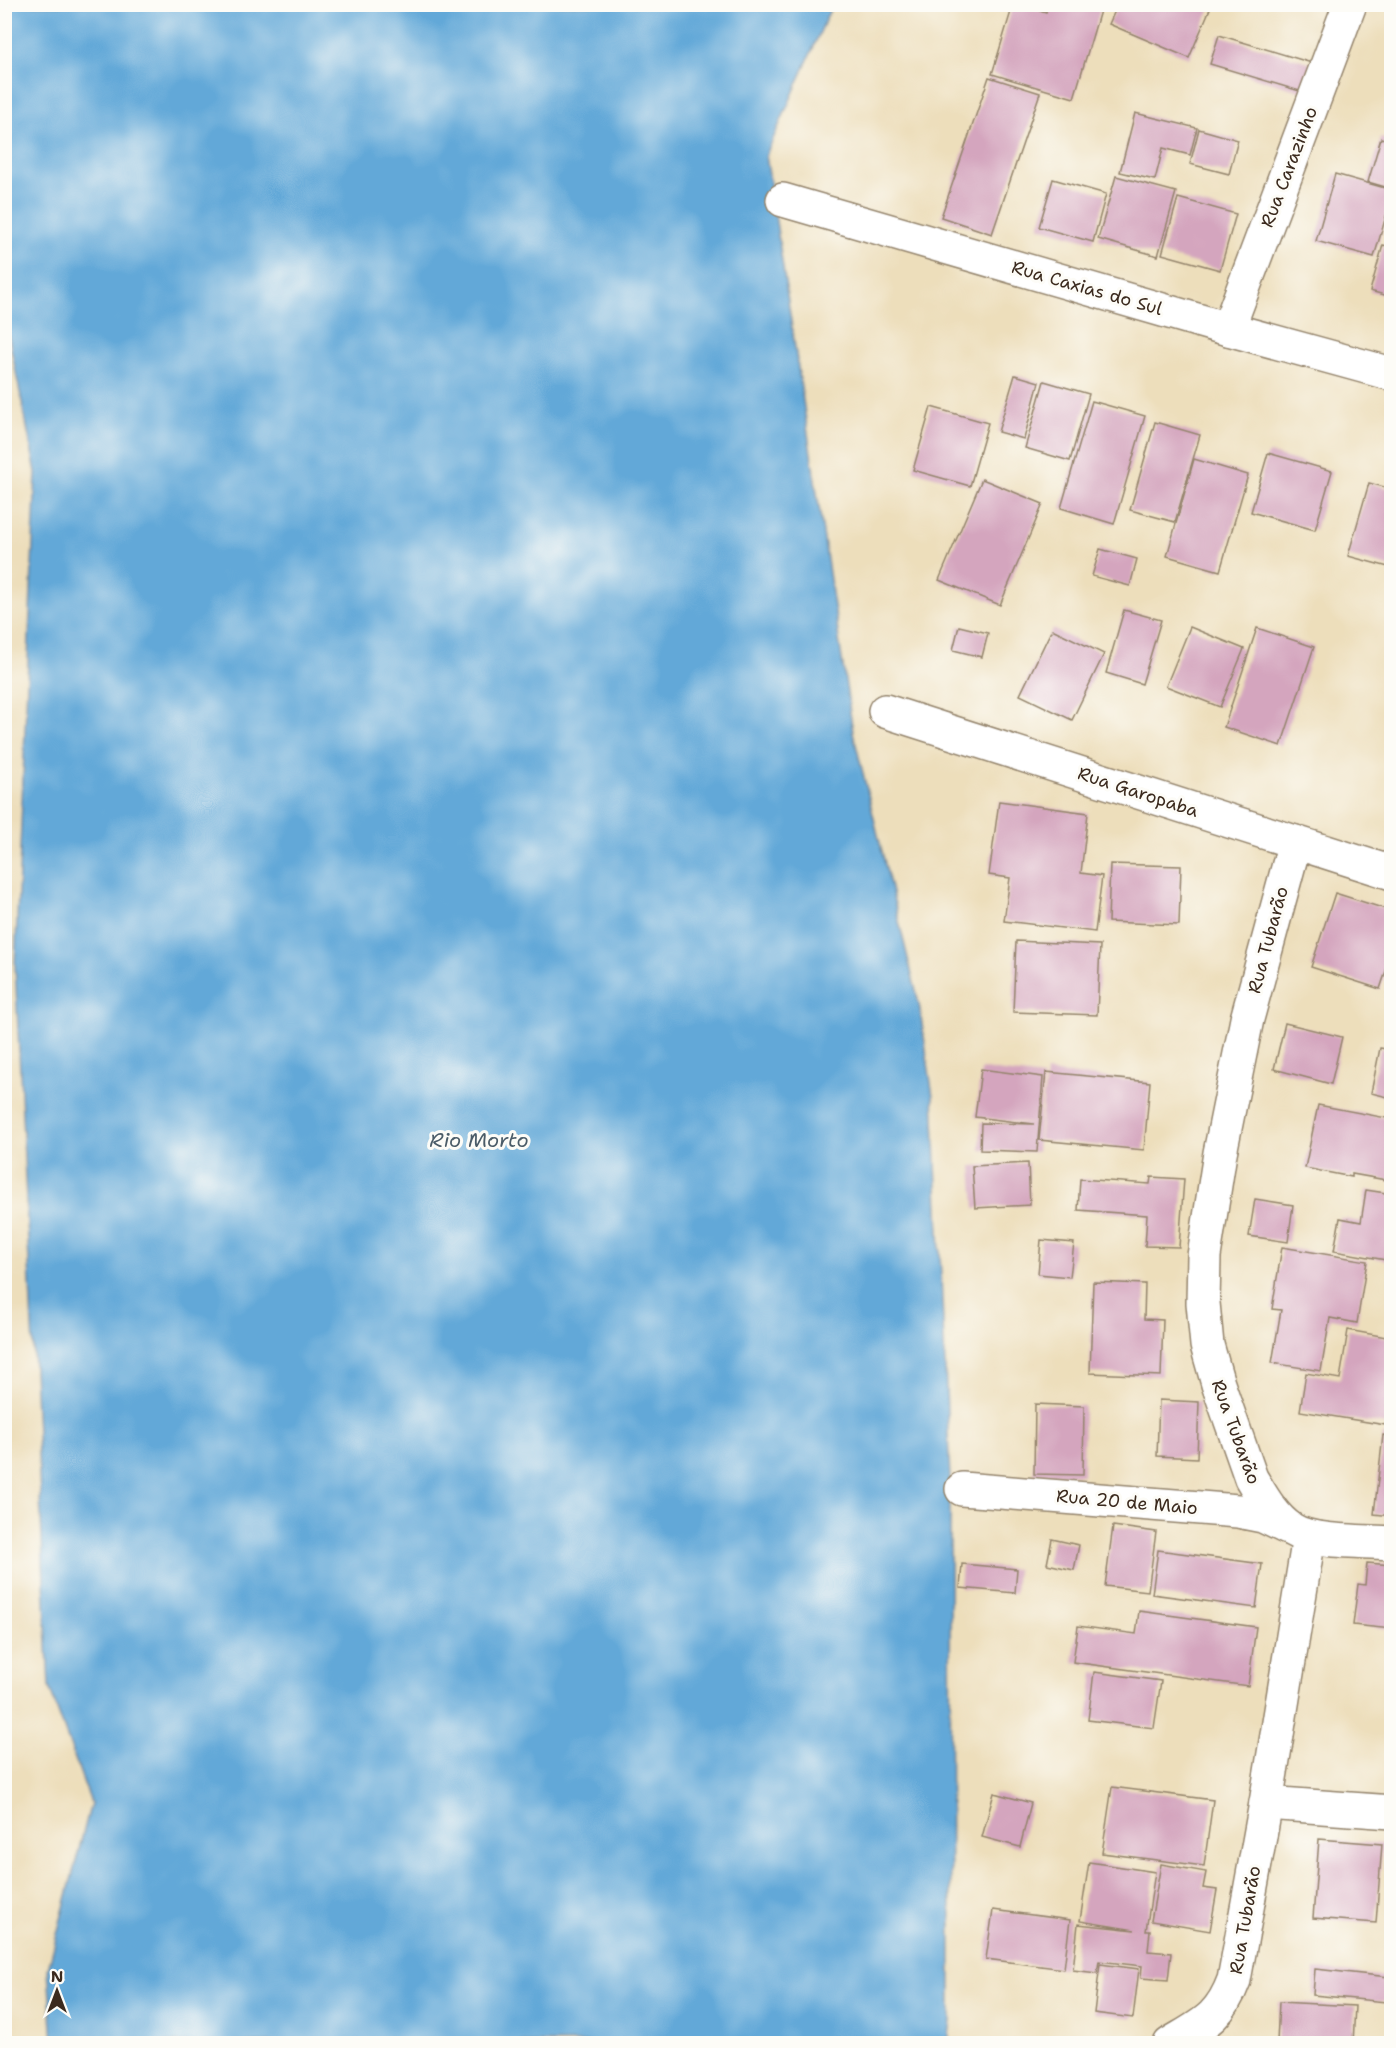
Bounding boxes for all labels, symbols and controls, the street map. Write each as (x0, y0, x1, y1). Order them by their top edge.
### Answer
street label: Rua Carazinho (1255, 103, 1323, 231)
street label: Rua Caxias do Sul (1009, 255, 1166, 321)
street label: Rua Garopaba (1075, 761, 1201, 823)
street label: Rua Tubarão (1242, 884, 1294, 996)
water label: Rio Morto (429, 1127, 529, 1153)
street label: Rua Tubarão (1206, 1376, 1266, 1488)
street label: Rua 20 de Maio (1055, 1484, 1199, 1520)
street label: Rua Tubarão (1224, 1864, 1266, 1976)
north arrow (27, 1961, 87, 2021)
text: N (51, 1966, 63, 1987)

